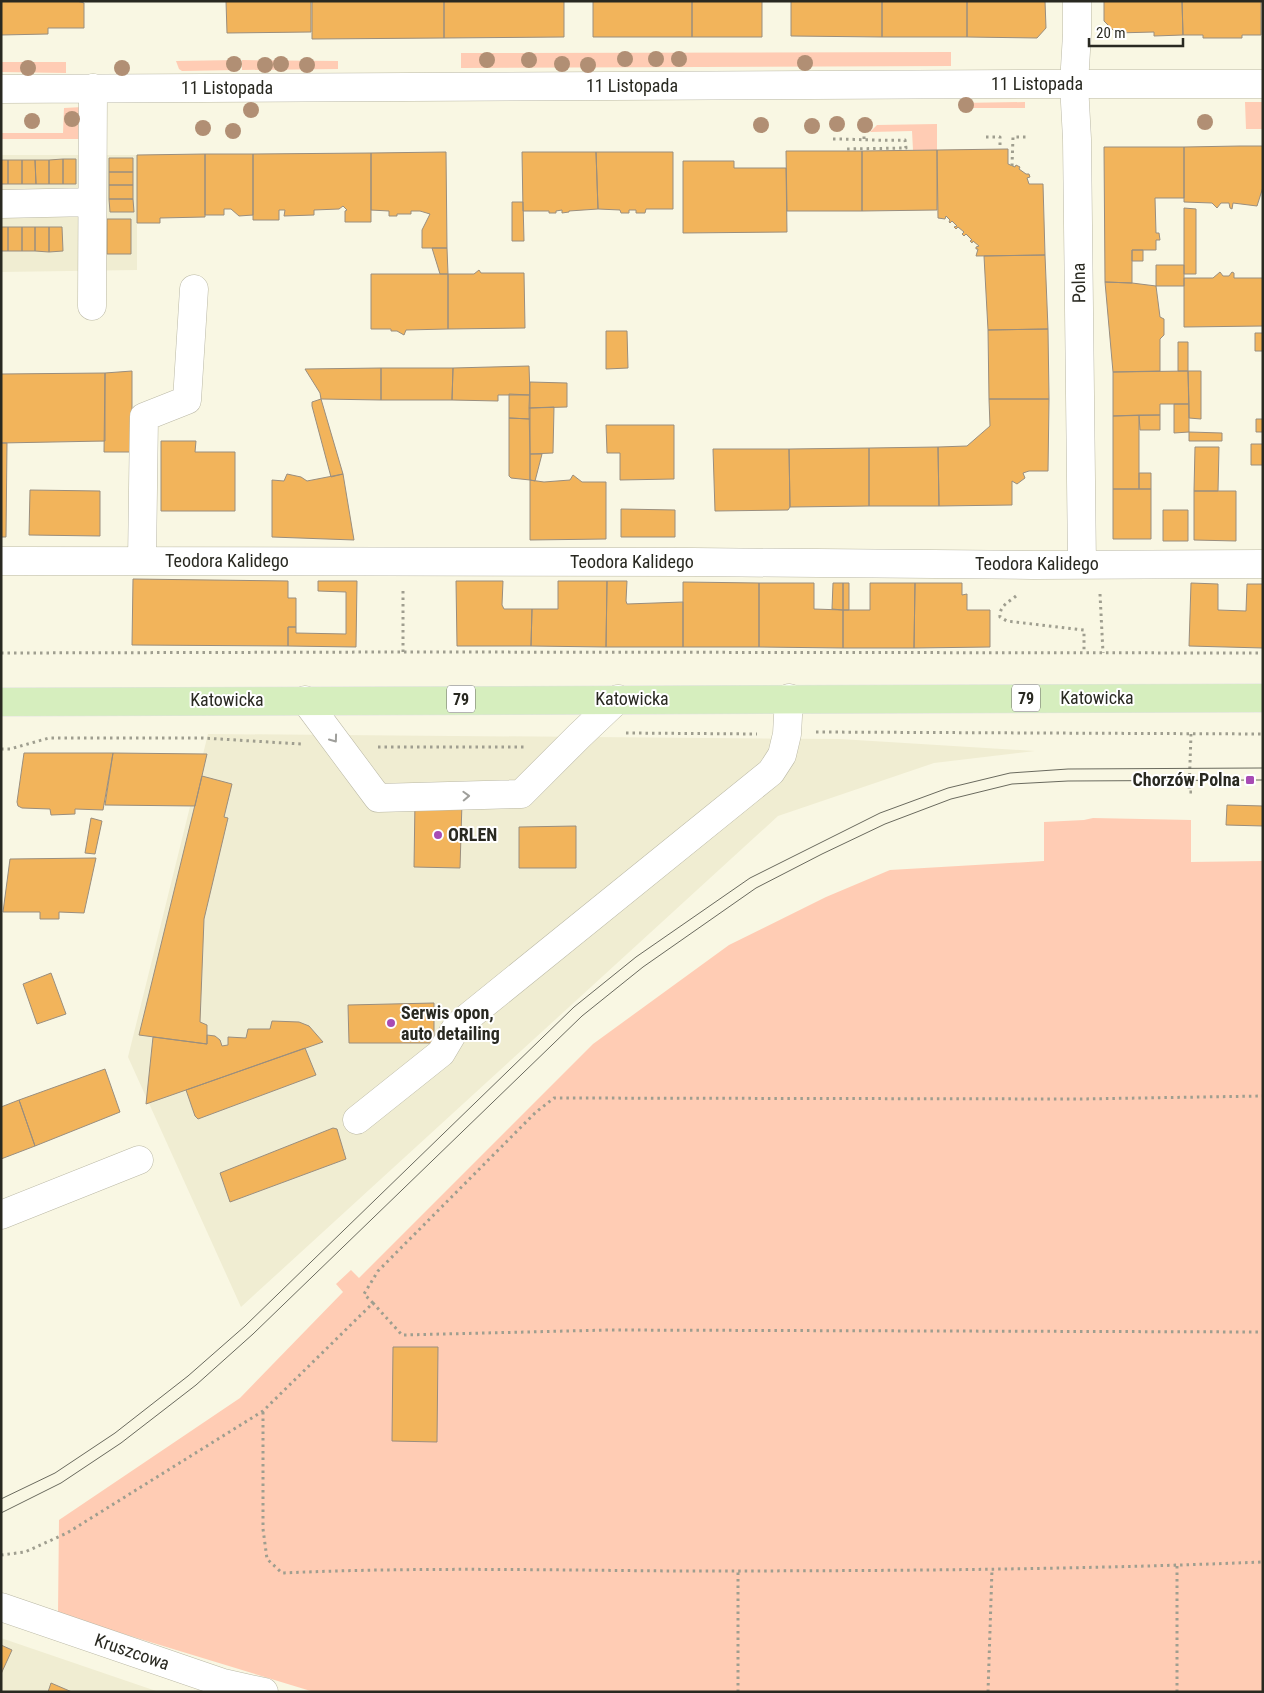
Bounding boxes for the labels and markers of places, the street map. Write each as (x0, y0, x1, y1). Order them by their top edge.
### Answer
place label: Chorzów Polna (1133, 769, 1240, 790)
marker: Chorzów Polna (1244, 774, 1256, 786)
place label: ORLEN (448, 824, 497, 845)
marker: ORLEN (432, 829, 444, 841)
place label: Serwis opon, auto detailing (401, 1002, 500, 1044)
marker: Serwis opon, auto detailing (385, 1017, 397, 1029)

